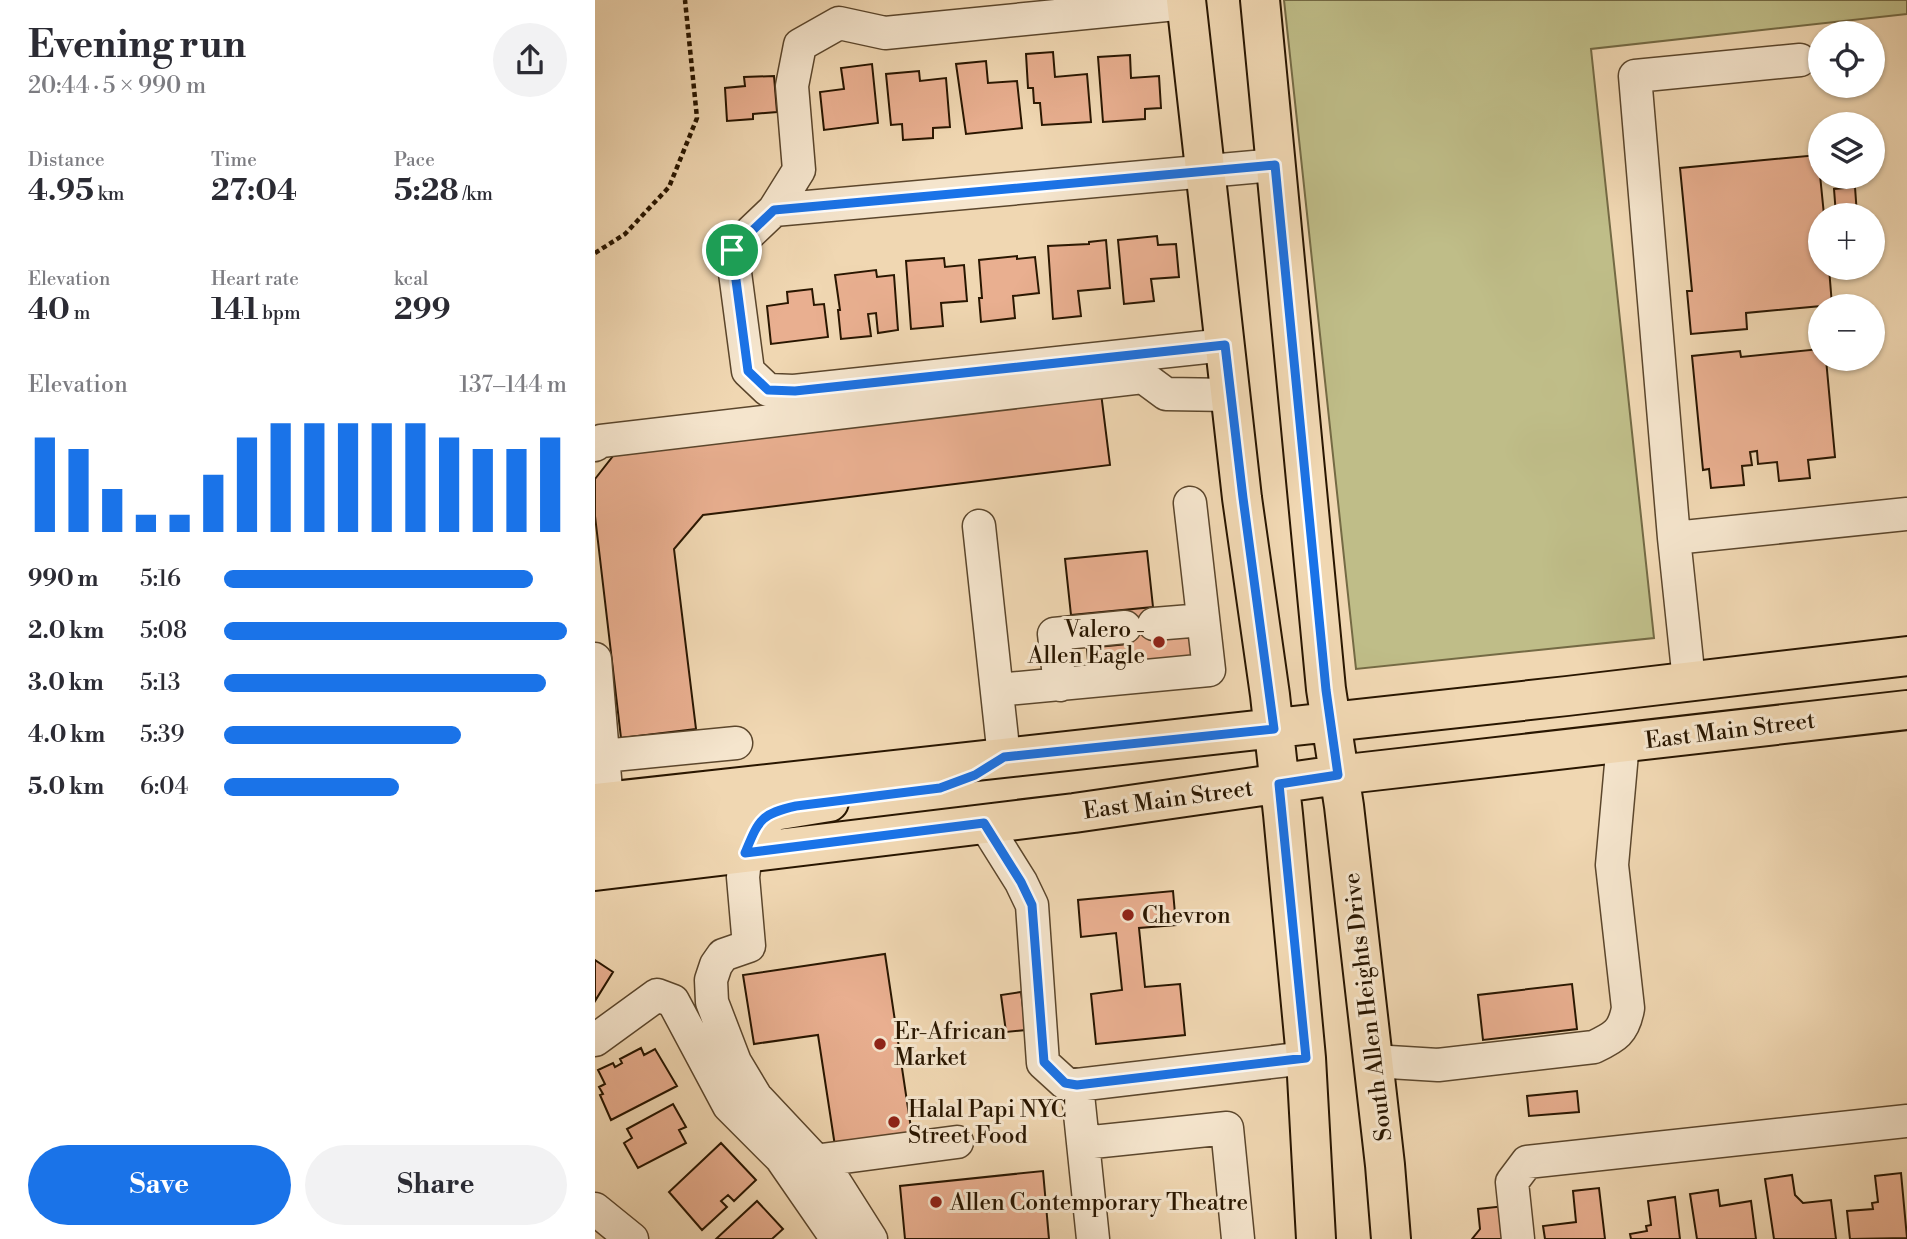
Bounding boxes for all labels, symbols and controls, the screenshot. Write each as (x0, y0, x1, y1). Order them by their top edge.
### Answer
map controls (1808, 21, 1885, 371)
button: locate (1808, 21, 1885, 98)
text: Evening run (28, 22, 246, 69)
button: share (493, 23, 567, 97)
text: 20:44 · 5 × 990 m (28, 72, 206, 100)
button: layers (1808, 112, 1885, 189)
text: Distance (28, 148, 105, 172)
text: Time (211, 148, 257, 172)
text: Pace (394, 148, 435, 172)
text: 4.95 (28, 172, 94, 210)
text: 27:04 (211, 172, 297, 210)
text: 5:28 (394, 172, 459, 210)
text: km (94, 182, 124, 206)
text: /km (459, 182, 493, 206)
button: + (1808, 203, 1885, 280)
pin (702, 220, 762, 280)
icon: arrive (713, 231, 751, 269)
text: Elevation (28, 267, 110, 291)
text: Heart rate (211, 267, 299, 291)
text: kcal (394, 267, 428, 291)
text: 40 (28, 291, 70, 329)
text: 141 (211, 291, 258, 329)
text: 299 (394, 291, 451, 329)
button: − (1808, 294, 1885, 371)
text: m (70, 301, 90, 325)
text: bpm (258, 301, 301, 325)
text: Elevation (28, 371, 128, 399)
text: 137–144 m (459, 371, 567, 399)
text: 990 m (28, 565, 98, 593)
text: 5:16 (140, 565, 181, 593)
place label: Valero - Allen Eagle (1027, 616, 1145, 670)
text: 2.0 km (28, 617, 104, 645)
text: 5:08 (140, 617, 187, 645)
marker: Valero - Allen Eagle (1151, 634, 1167, 650)
text: 3.0 km (28, 669, 104, 697)
text: 5:13 (140, 669, 180, 697)
street label: East Main Street (1643, 707, 1817, 755)
text: 4.0 km (28, 721, 105, 749)
text: 5:39 (140, 721, 185, 749)
text: 5.0 km (28, 773, 104, 801)
text: 6:04 (140, 773, 188, 801)
street label: East Main Street (1081, 774, 1255, 826)
street label: South Allen Heights Drive (1338, 871, 1398, 1143)
place label: Chevron (1142, 902, 1231, 930)
marker: Chevron (1120, 907, 1136, 923)
place label: Er-African Market (894, 1018, 1007, 1072)
marker: Er-African Market (872, 1036, 888, 1052)
place label: Halal Papi NYC Street Food (908, 1096, 1067, 1150)
marker: Halal Papi NYC Street Food (886, 1114, 902, 1130)
button: Save (28, 1145, 291, 1225)
button: Share (305, 1145, 567, 1225)
place label: Allen Contemporary Theatre (949, 1189, 1248, 1217)
marker: Allen Contemporary Theatre (928, 1194, 944, 1210)

